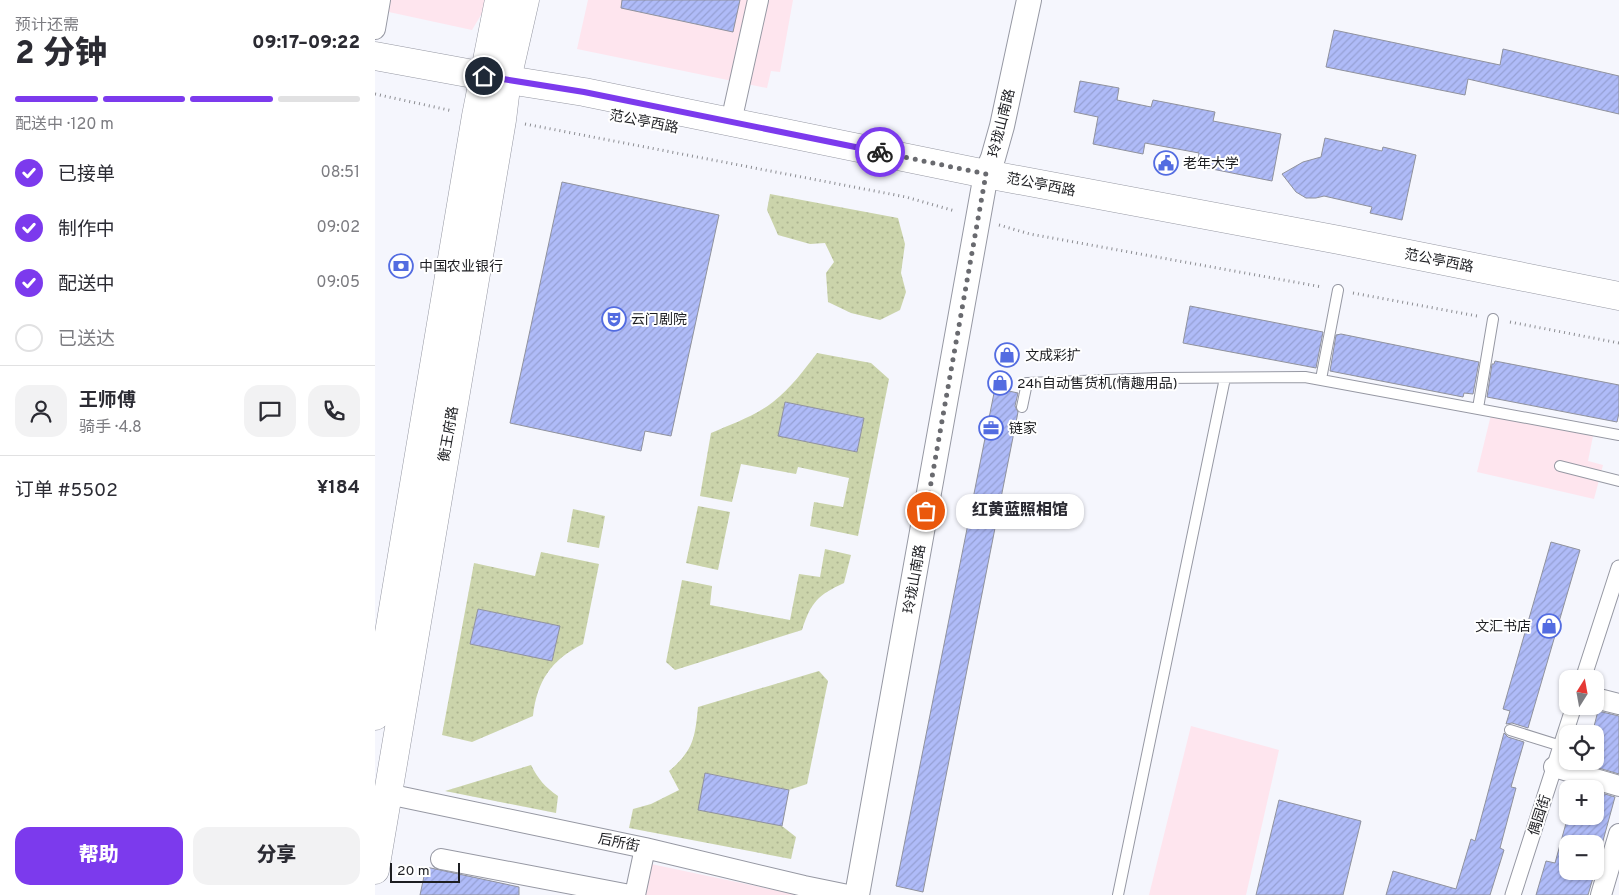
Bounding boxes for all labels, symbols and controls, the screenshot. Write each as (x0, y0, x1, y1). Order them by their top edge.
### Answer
text: 预计还需 (15, 16, 79, 36)
text: 09:17–09:22 (252, 31, 360, 55)
text: 2 分钟 (15, 35, 107, 75)
pin (463, 55, 505, 97)
icon: home (470, 62, 498, 90)
street label: 玲珑山南路 (986, 87, 1019, 159)
street label: 范公亭西路 (608, 107, 680, 137)
text: 配送中 · 120 m (15, 115, 114, 135)
courier (855, 127, 905, 177)
icon: bike (866, 138, 894, 166)
public building icon: 老年大学 (1153, 150, 1179, 176)
place label: 老年大学 (1183, 156, 1239, 173)
icon: check (15, 159, 43, 187)
text: 已接单 (58, 163, 115, 187)
text: 08:51 (320, 163, 360, 183)
street label: 范公亭西路 (1005, 170, 1077, 200)
icon: check (15, 214, 43, 242)
text: 制作中 (58, 218, 115, 242)
text: 09:02 (317, 218, 360, 238)
street label: 范公亭西路 (1403, 246, 1475, 276)
bank icon: 中国农业银行 (388, 253, 414, 279)
place label: 中国农业银行 (419, 259, 503, 276)
icon: check (15, 269, 43, 297)
text: 配送中 (58, 273, 115, 297)
text: 09:05 (316, 273, 360, 293)
theatre icon: 云门剧院 (601, 306, 627, 332)
place label: 云门剧院 (631, 312, 687, 329)
text: 已送达 (58, 328, 115, 352)
shop icon: 文成彩扩 (994, 342, 1020, 368)
place label: 文成彩扩 (1025, 348, 1081, 365)
shop icon: 24h自动售货机(情趣用品) (987, 370, 1013, 396)
place label: 24h自动售货机(情趣用品) (1017, 375, 1178, 393)
button: person (15, 385, 67, 437)
button: chat (244, 385, 296, 437)
button: phone (308, 385, 360, 437)
text: 王师傅 (79, 389, 136, 413)
street label: 衡王府路 (436, 405, 463, 463)
office icon: 链家 (978, 415, 1004, 441)
text: 骑手 · 4.8 (79, 418, 142, 438)
place label: 链家 (1009, 420, 1037, 438)
text: ¥184 (317, 476, 360, 500)
text: 订单 #5502 (15, 479, 118, 503)
pin (905, 490, 947, 532)
callout: 红黄蓝照相馆 (956, 494, 1083, 528)
icon: bag (912, 497, 940, 525)
text: 红黄蓝照相馆 (972, 501, 1068, 521)
street label: 玲珑山南路 (901, 543, 930, 615)
shop icon: 文汇书店 (1536, 613, 1562, 639)
place label: 文汇书店 (1475, 619, 1531, 636)
north arrow (1559, 670, 1604, 715)
map controls (1559, 670, 1604, 880)
button: locate (1559, 725, 1604, 770)
button: + (1559, 780, 1604, 825)
street label: 偶园街 (1526, 793, 1555, 838)
button: 帮助 (15, 827, 183, 885)
button: 分享 (193, 827, 360, 885)
street label: 后所街 (596, 831, 641, 856)
button: − (1559, 835, 1604, 880)
scale bar (390, 860, 460, 883)
text: 20 m (397, 863, 430, 880)

